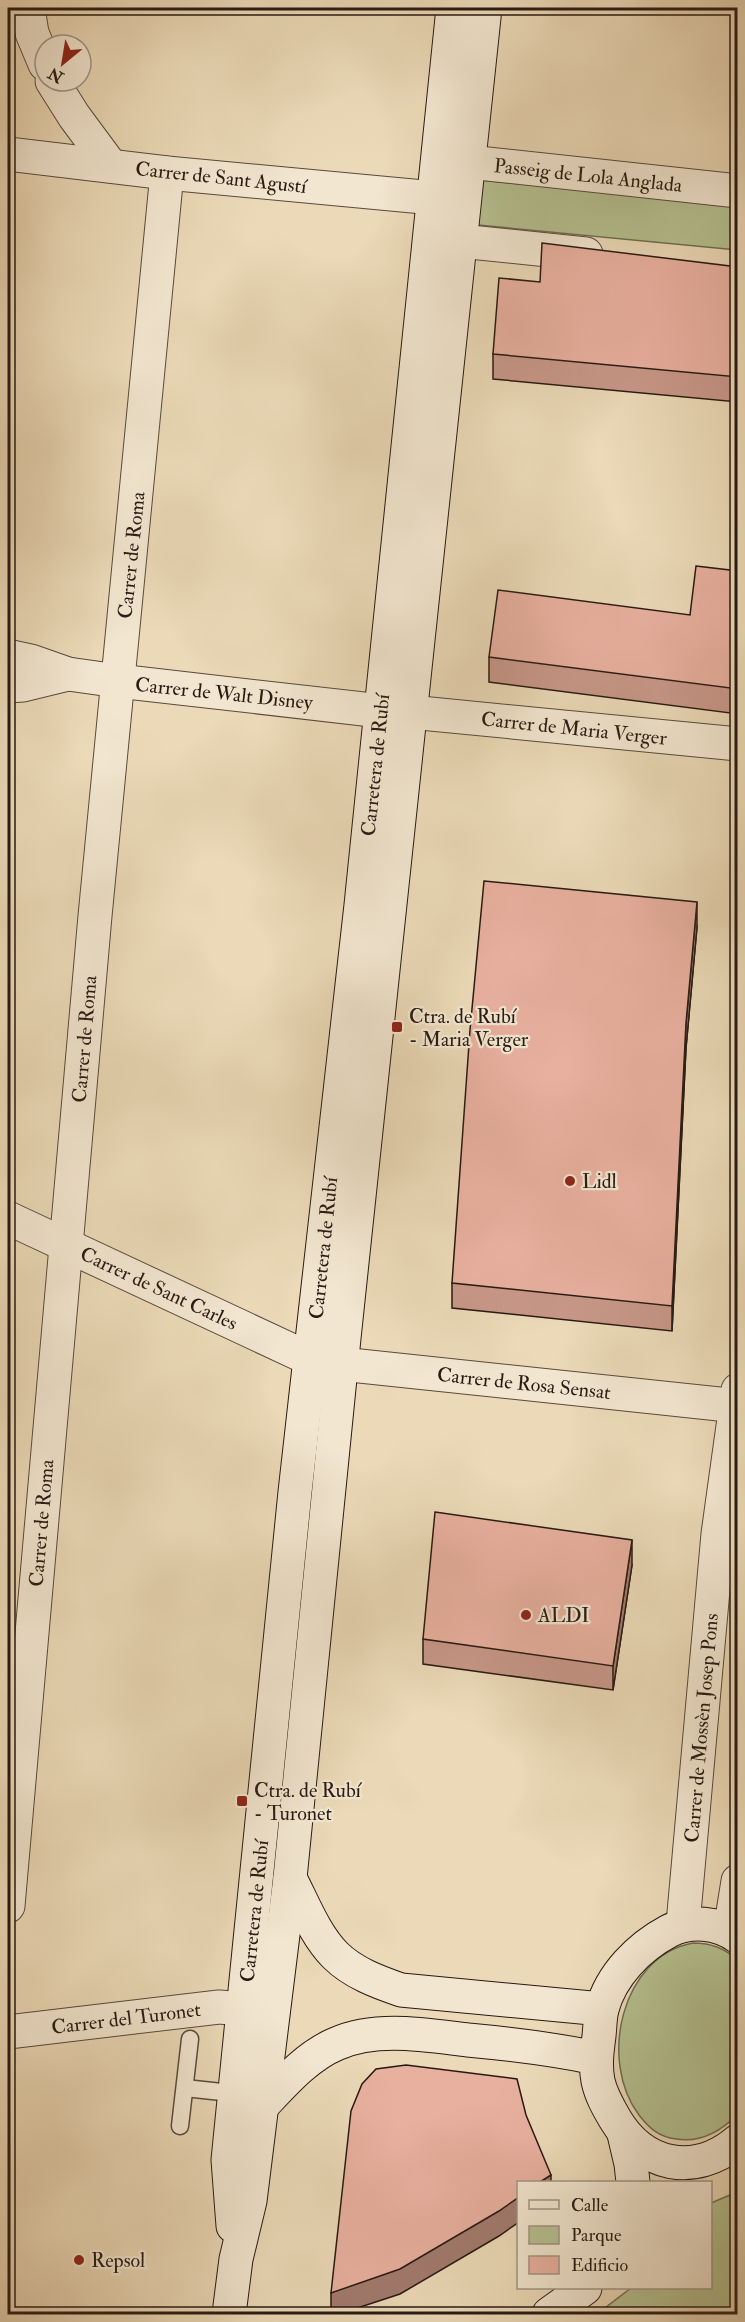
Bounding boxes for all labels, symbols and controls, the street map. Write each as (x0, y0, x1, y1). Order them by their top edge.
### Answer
north arrow (33, 33, 93, 93)
text: N (44, 63, 68, 88)
street label: Passeig de Lola Anglada (493, 153, 684, 198)
street label: Carrer de Sant Agustí (134, 156, 309, 199)
street label: Carrer de Roma (112, 490, 151, 620)
street label: Carrer de Walt Disney (134, 672, 315, 715)
street label: Carretera de Rubí (356, 691, 396, 837)
street label: Carrer de Maria Verger (480, 706, 669, 751)
street label: Carrer de Roma (66, 974, 103, 1104)
place label: Ctra. de Rubí - Maria Verger (409, 1004, 529, 1052)
marker: Ctra. de Rubí - Maria Verger (390, 1020, 404, 1034)
place label: Lidl (582, 1169, 617, 1194)
street label: Carretera de Rubí (304, 1174, 344, 1320)
marker: Lidl (563, 1174, 577, 1188)
street label: Carrer de Sant Carles (76, 1241, 242, 1336)
street label: Carrer de Rosa Sensat (436, 1362, 613, 1405)
street label: Carrer de Roma (23, 1458, 60, 1588)
place label: ALDI (537, 1603, 589, 1628)
marker: ALDI (519, 1608, 533, 1622)
street label: Carrer de Mossèn Josep Pons (679, 1612, 725, 1844)
place label: Ctra. de Rubí - Turonet (254, 1778, 363, 1826)
marker: Ctra. de Rubí - Turonet (235, 1794, 249, 1808)
street label: Carretera de Rubí (235, 1837, 275, 1983)
street label: Carrer del Turonet (50, 1997, 203, 2040)
legend (517, 2181, 712, 2289)
text: Calle (571, 2194, 609, 2217)
text: Parque (571, 2224, 622, 2247)
place label: Repsol (91, 2248, 145, 2274)
marker: Repsol (72, 2253, 86, 2267)
text: Edificio (571, 2254, 628, 2277)

